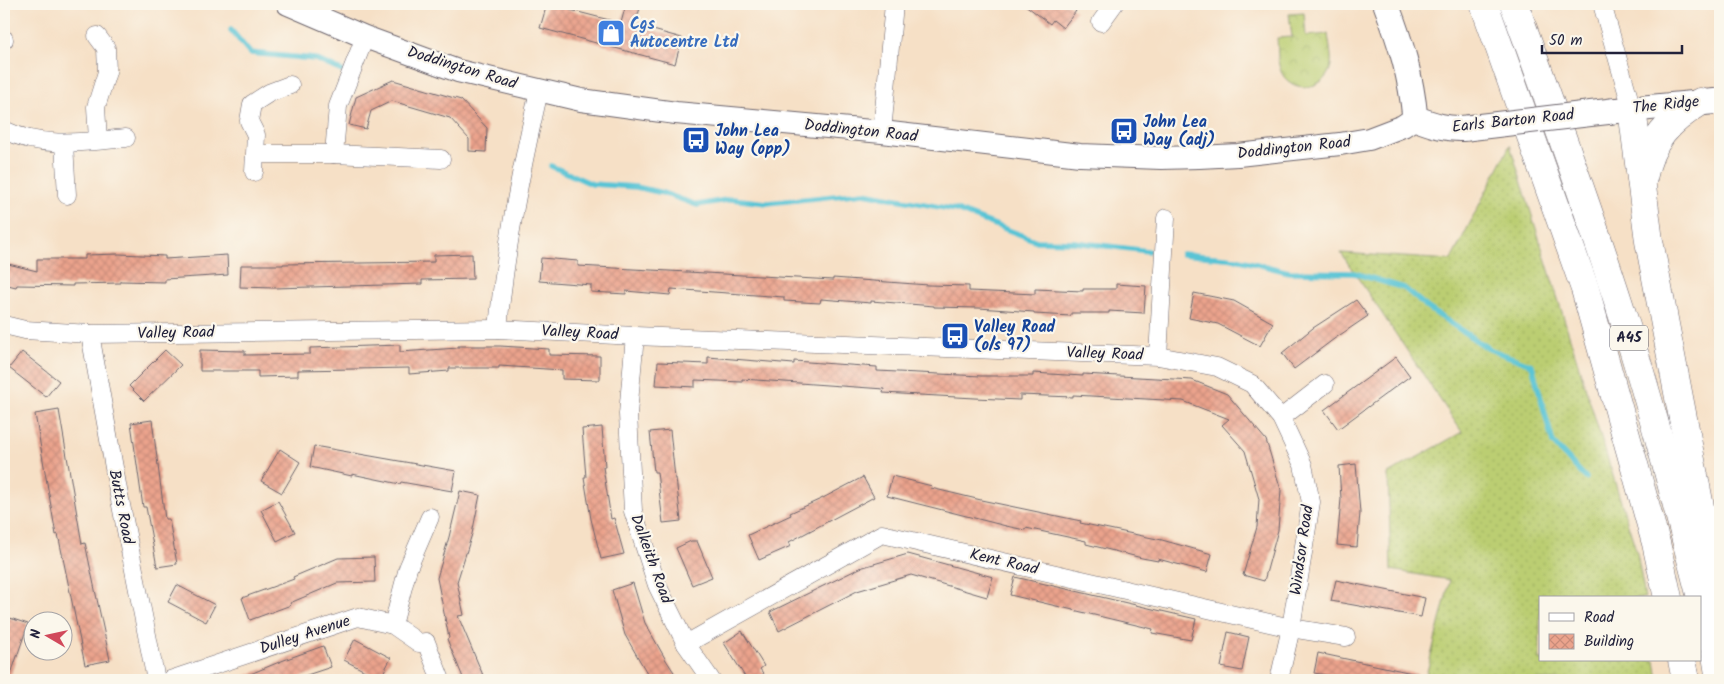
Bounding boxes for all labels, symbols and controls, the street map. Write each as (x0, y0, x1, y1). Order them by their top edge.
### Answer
place label: Cgs Autocentre Ltd (630, 12, 739, 55)
shop icon: Cgs Autocentre Ltd (596, 18, 626, 48)
scale bar (1542, 22, 1682, 54)
text: 50 m (1549, 29, 1583, 53)
street label: Doddington Road (404, 39, 521, 97)
street label: The Ridge (1632, 89, 1700, 121)
street label: Earls Barton Road (1451, 102, 1576, 140)
place label: John Lea Way (adj) (1143, 110, 1215, 153)
street label: Doddington Road (803, 113, 920, 149)
bus stop icon: John Lea Way (adj) (1109, 116, 1139, 146)
place label: John Lea Way (opp) (715, 119, 791, 162)
bus stop icon: John Lea Way (opp) (681, 125, 711, 155)
street label: Doddington Road (1236, 130, 1353, 166)
place label: Valley Road (o/s 97) (974, 315, 1056, 358)
street label: Valley Road (541, 319, 620, 348)
street label: Valley Road (137, 320, 216, 346)
bus stop icon: Valley Road (o/s 97) (940, 321, 970, 351)
road number: A45 (1610, 326, 1648, 350)
street label: Valley Road (1066, 340, 1145, 368)
street label: Butts Road (102, 468, 141, 547)
street label: Windsor Road (1283, 502, 1321, 597)
street label: Dalkeith Road (623, 511, 679, 608)
street label: Kent Road (967, 542, 1042, 582)
legend (1539, 596, 1702, 662)
text: Road (1584, 606, 1615, 630)
street label: Dulley Avenue (256, 609, 354, 661)
north arrow (22, 612, 72, 662)
text: N (25, 628, 48, 640)
text: Building (1584, 630, 1634, 654)

